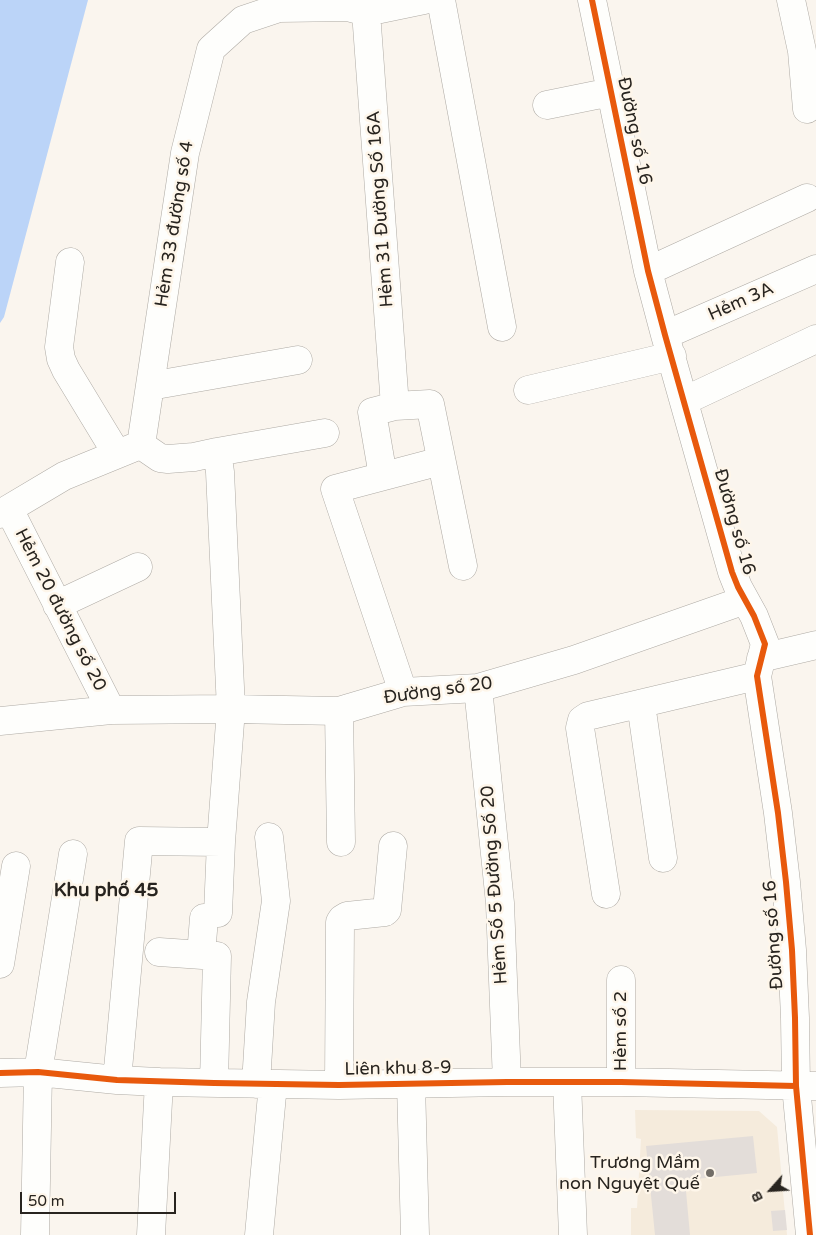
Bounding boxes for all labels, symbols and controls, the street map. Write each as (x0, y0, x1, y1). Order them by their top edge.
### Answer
street label: Đường số 16 (612, 75, 656, 187)
street label: Hẻm 31 Đường Số 16A (363, 110, 399, 308)
street label: Hẻm 33 đường số 4 (151, 139, 199, 309)
street label: Hẻm 3A (705, 278, 777, 326)
street label: Đường số 16 (709, 466, 759, 578)
street label: Hẻm 20 đường số 20 (10, 525, 110, 695)
street label: Đường số 20 (382, 673, 494, 709)
street label: Hẻm Số 5 Đường Số 20 (477, 785, 513, 985)
district label: Khu phố 45 (54, 880, 158, 902)
street label: Đường số 16 (759, 880, 789, 990)
street label: Hẻm số 2 (610, 991, 632, 1071)
street label: Liên khu 8-9 (344, 1057, 452, 1081)
place label: Trương Mầm non Nguyệt Quế (559, 1152, 700, 1194)
north arrow (746, 1165, 796, 1215)
marker: Trương Mầm non Nguyệt Quế (704, 1167, 716, 1179)
scale bar (22, 1182, 179, 1214)
text: B (747, 1189, 767, 1205)
text: 50 m (28, 1192, 65, 1210)

